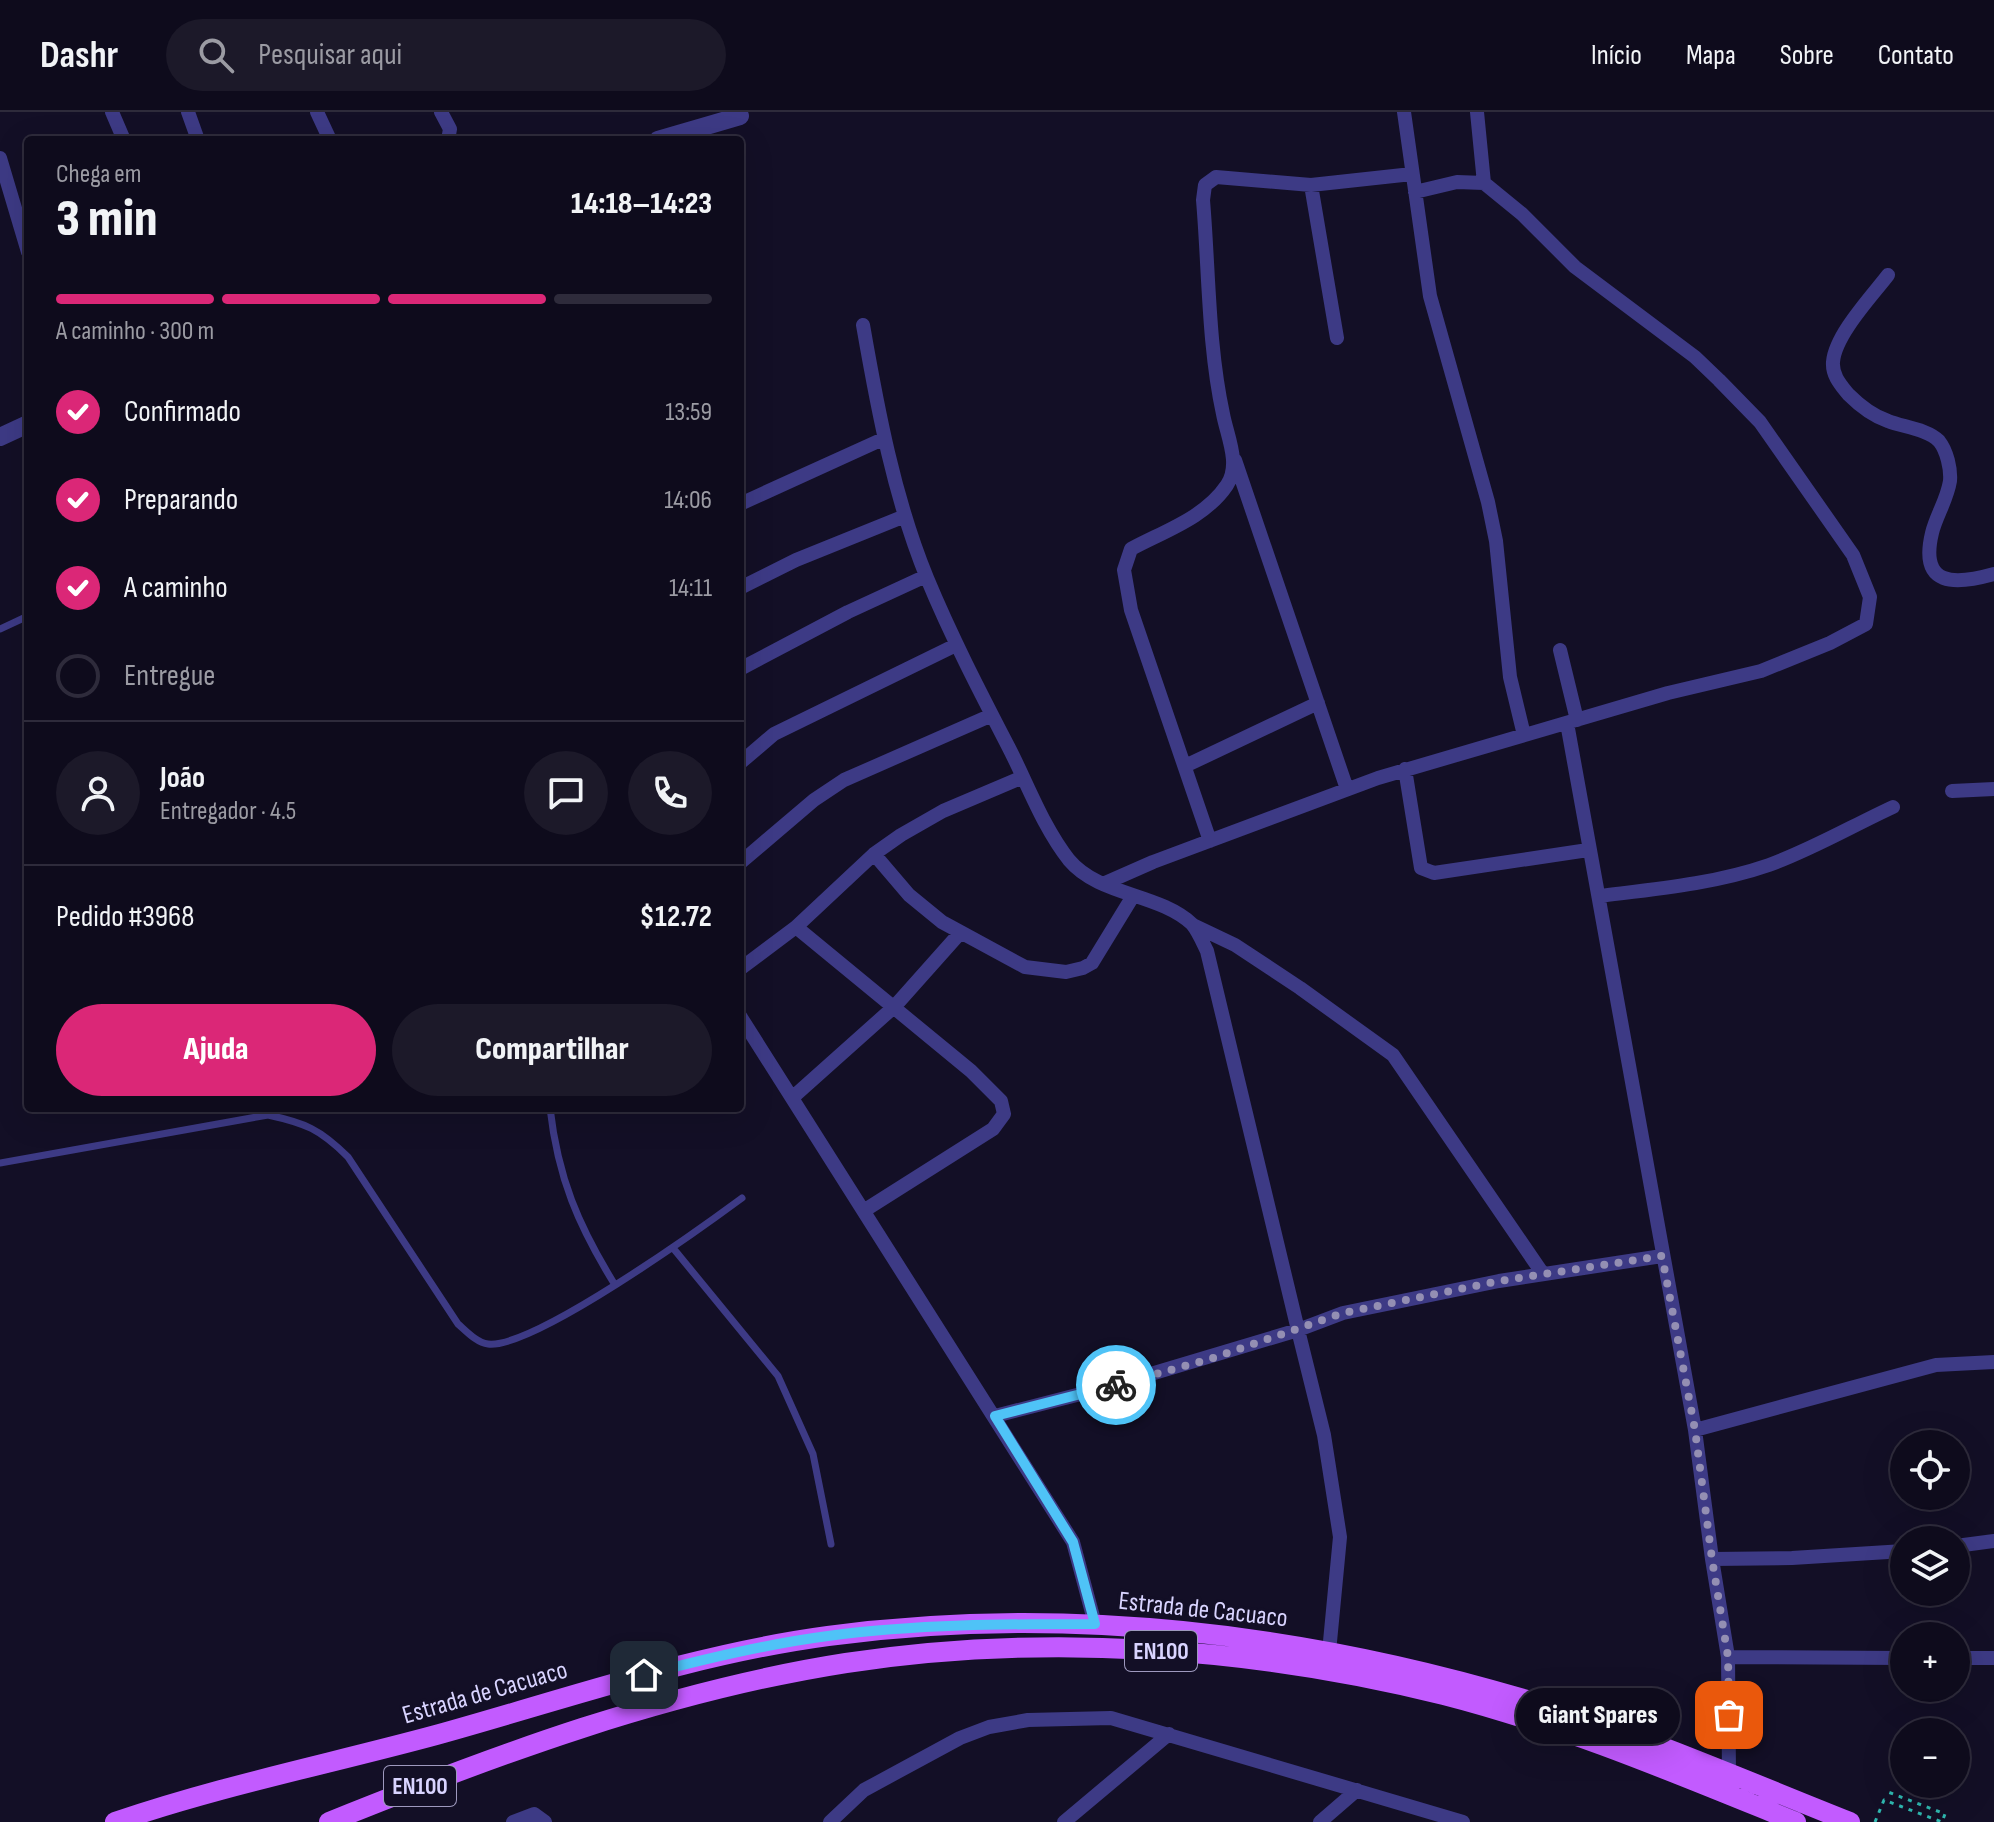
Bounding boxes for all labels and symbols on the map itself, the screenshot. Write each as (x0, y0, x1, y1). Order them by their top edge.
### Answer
courier (1076, 1345, 1156, 1425)
street label: Estrada de Cacuaco (1117, 1586, 1289, 1634)
road number: EN100 (1125, 1631, 1197, 1671)
pin (610, 1641, 678, 1709)
street label: Estrada de Cacuaco (399, 1655, 571, 1731)
pin (1695, 1681, 1763, 1749)
callout: Giant Spares (1517, 1687, 1681, 1743)
road number: EN100 (384, 1766, 456, 1806)

